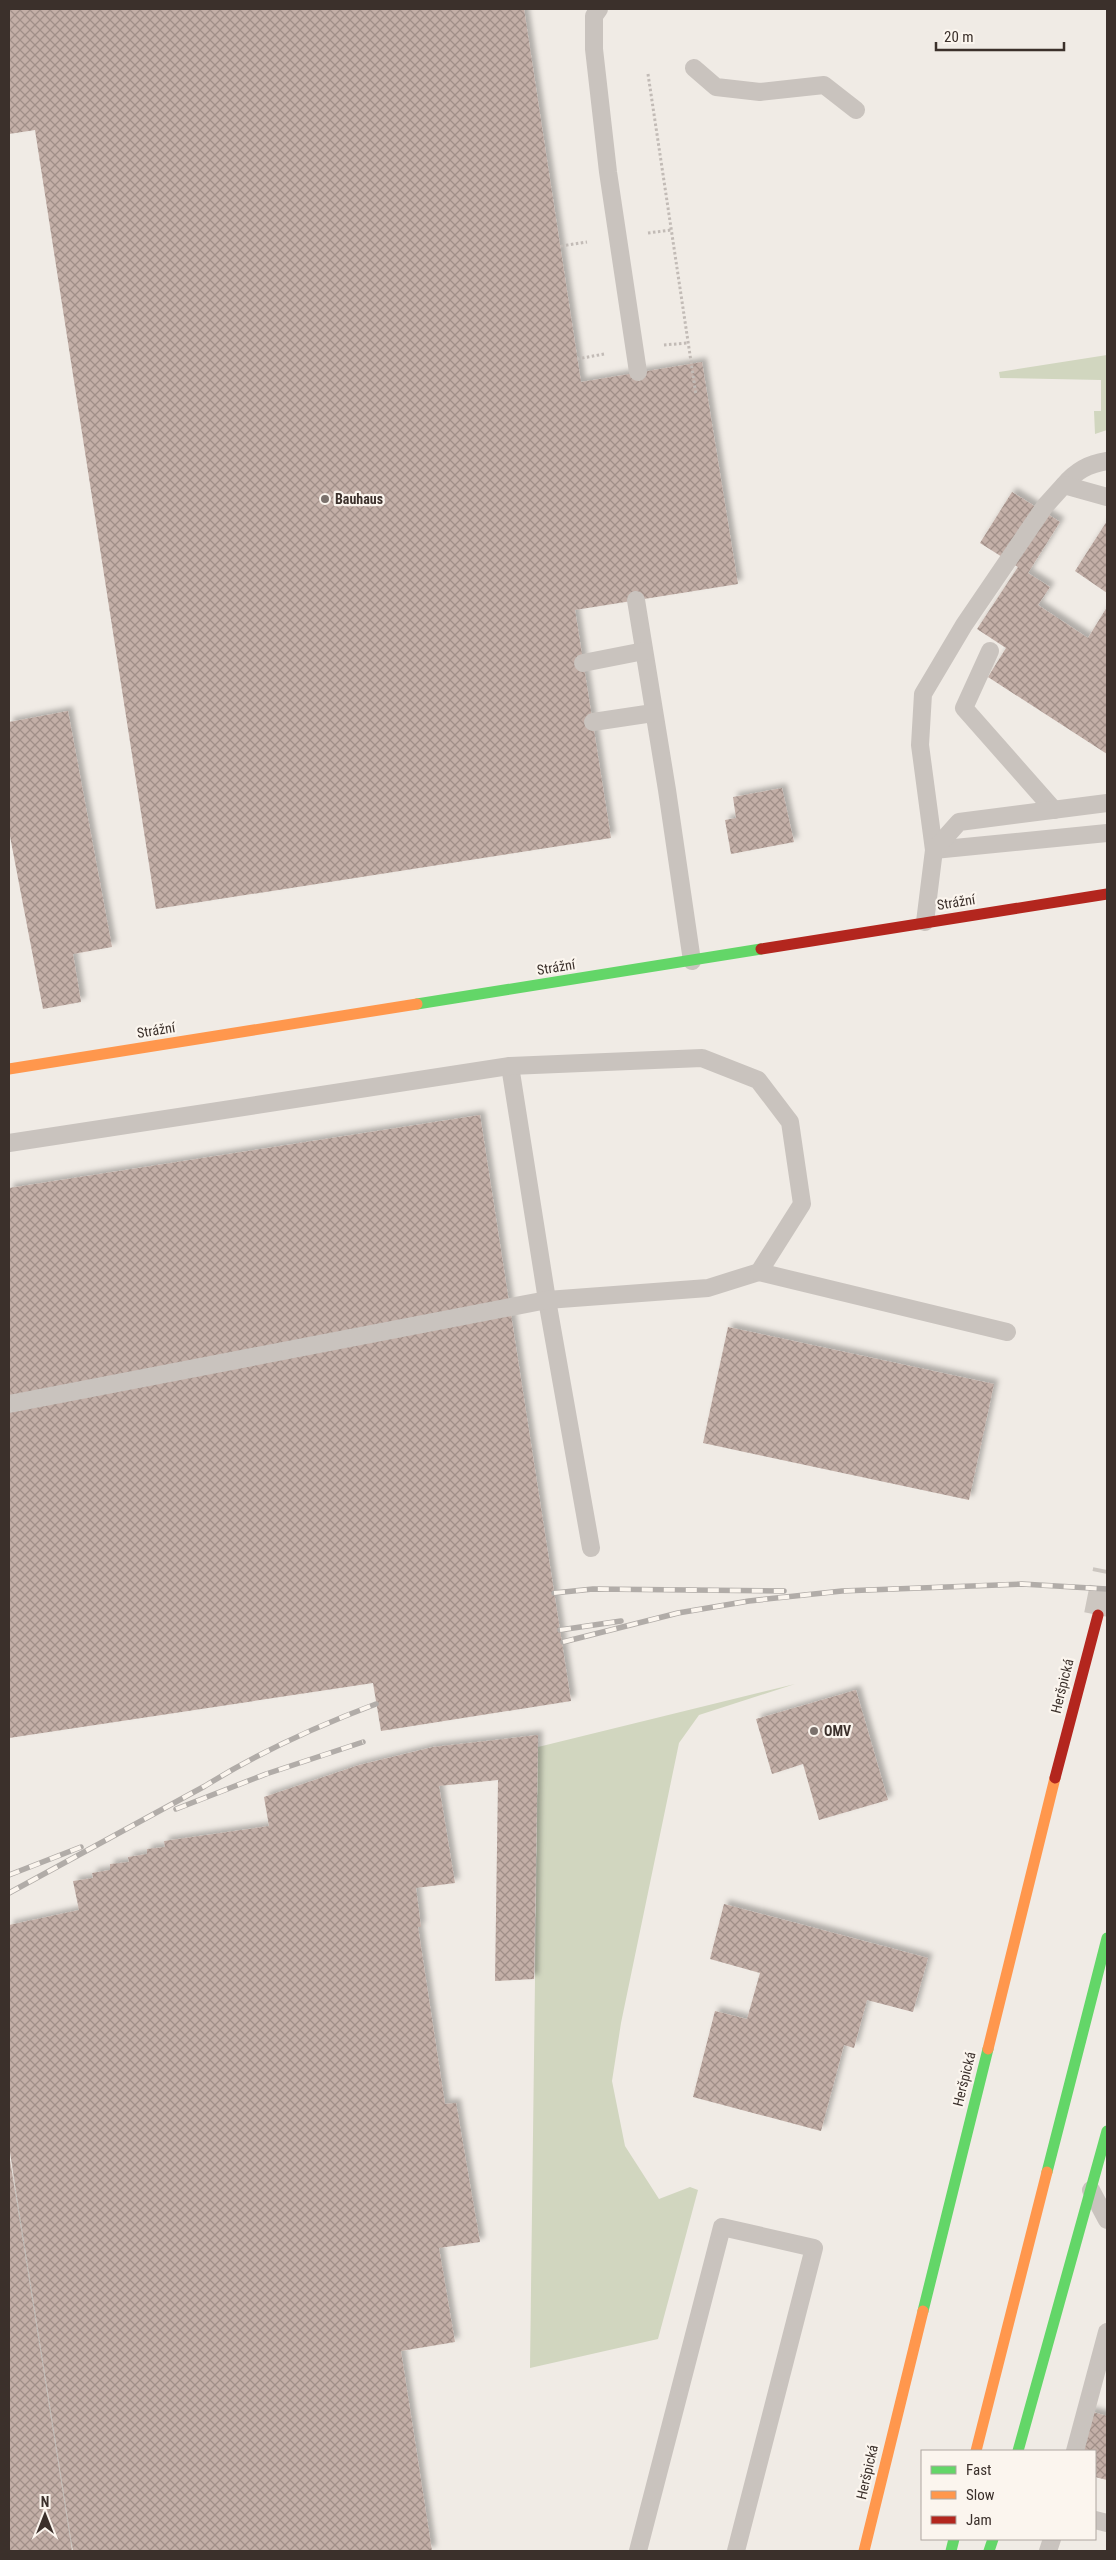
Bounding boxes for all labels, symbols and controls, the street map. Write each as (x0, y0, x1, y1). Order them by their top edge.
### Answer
scale bar (936, 20, 1064, 52)
text: 20 m (944, 28, 974, 46)
place label: Bauhaus (335, 491, 383, 507)
marker: Bauhaus (319, 493, 331, 505)
street label: Strážní (936, 891, 977, 913)
street label: Strážní (536, 956, 577, 978)
street label: Strážní (136, 1019, 177, 1041)
street label: Heršpická (1048, 1657, 1076, 1715)
place label: OMV (824, 1723, 851, 1739)
marker: OMV (808, 1725, 820, 1737)
street label: Heršpická (950, 2050, 978, 2108)
street label: Heršpická (853, 2443, 881, 2501)
legend (921, 2450, 1096, 2540)
text: Fast (966, 2461, 991, 2479)
text: Slow (966, 2486, 995, 2504)
north arrow (20, 2490, 70, 2540)
text: N (41, 2494, 49, 2510)
text: Jam (966, 2511, 992, 2529)

